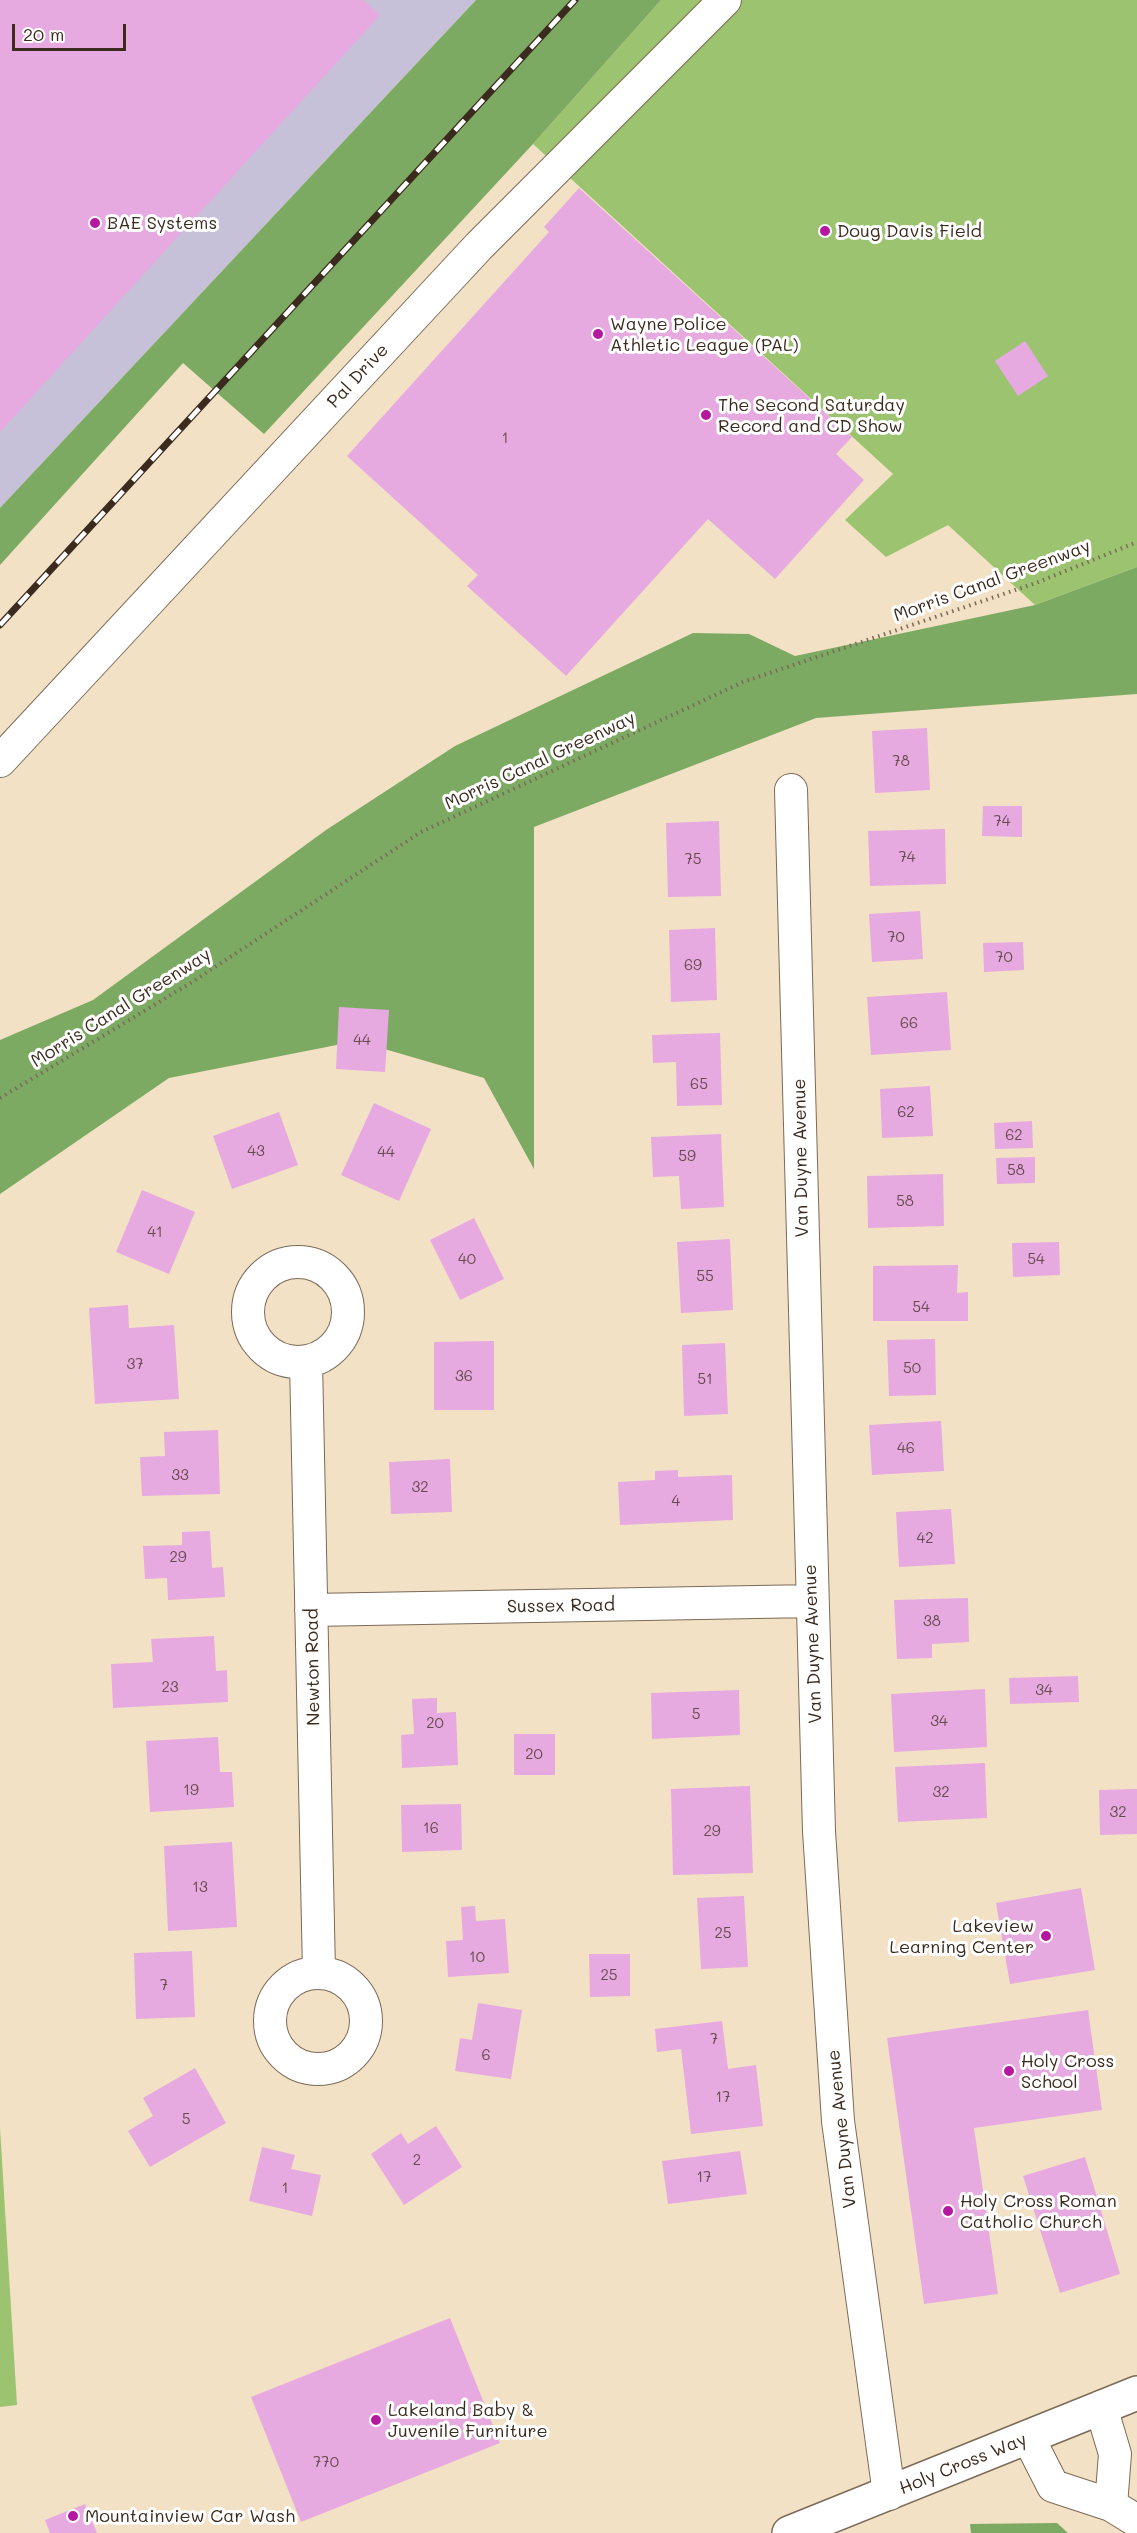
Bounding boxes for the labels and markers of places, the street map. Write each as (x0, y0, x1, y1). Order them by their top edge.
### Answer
place label: BAE Systems (107, 212, 217, 234)
marker: BAE Systems (88, 216, 102, 230)
place label: Doug Davis Field (837, 220, 982, 242)
marker: Doug Davis Field (818, 224, 832, 238)
place label: Wayne Police Athletic League (PAL) (610, 313, 799, 356)
marker: Wayne Police Athletic League (PAL) (591, 327, 605, 341)
place label: The Second Saturday Record and CD Show (718, 394, 905, 436)
marker: The Second Saturday Record and CD Show (699, 408, 713, 422)
place label: Lakeview Learning Center (889, 1915, 1034, 1958)
marker: Lakeview Learning Center (1039, 1929, 1053, 1943)
place label: Holy Cross School (1021, 2050, 1114, 2092)
marker: Holy Cross School (1002, 2064, 1016, 2078)
place label: Holy Cross Roman Catholic Church (960, 2190, 1117, 2232)
marker: Holy Cross Roman Catholic Church (941, 2204, 955, 2218)
place label: Lakeland Baby & Juvenile Furniture (388, 2399, 548, 2442)
marker: Lakeland Baby & Juvenile Furniture (369, 2413, 383, 2427)
place label: Mountainview Car Wash (85, 2505, 295, 2527)
marker: Mountainview Car Wash (66, 2509, 80, 2523)

